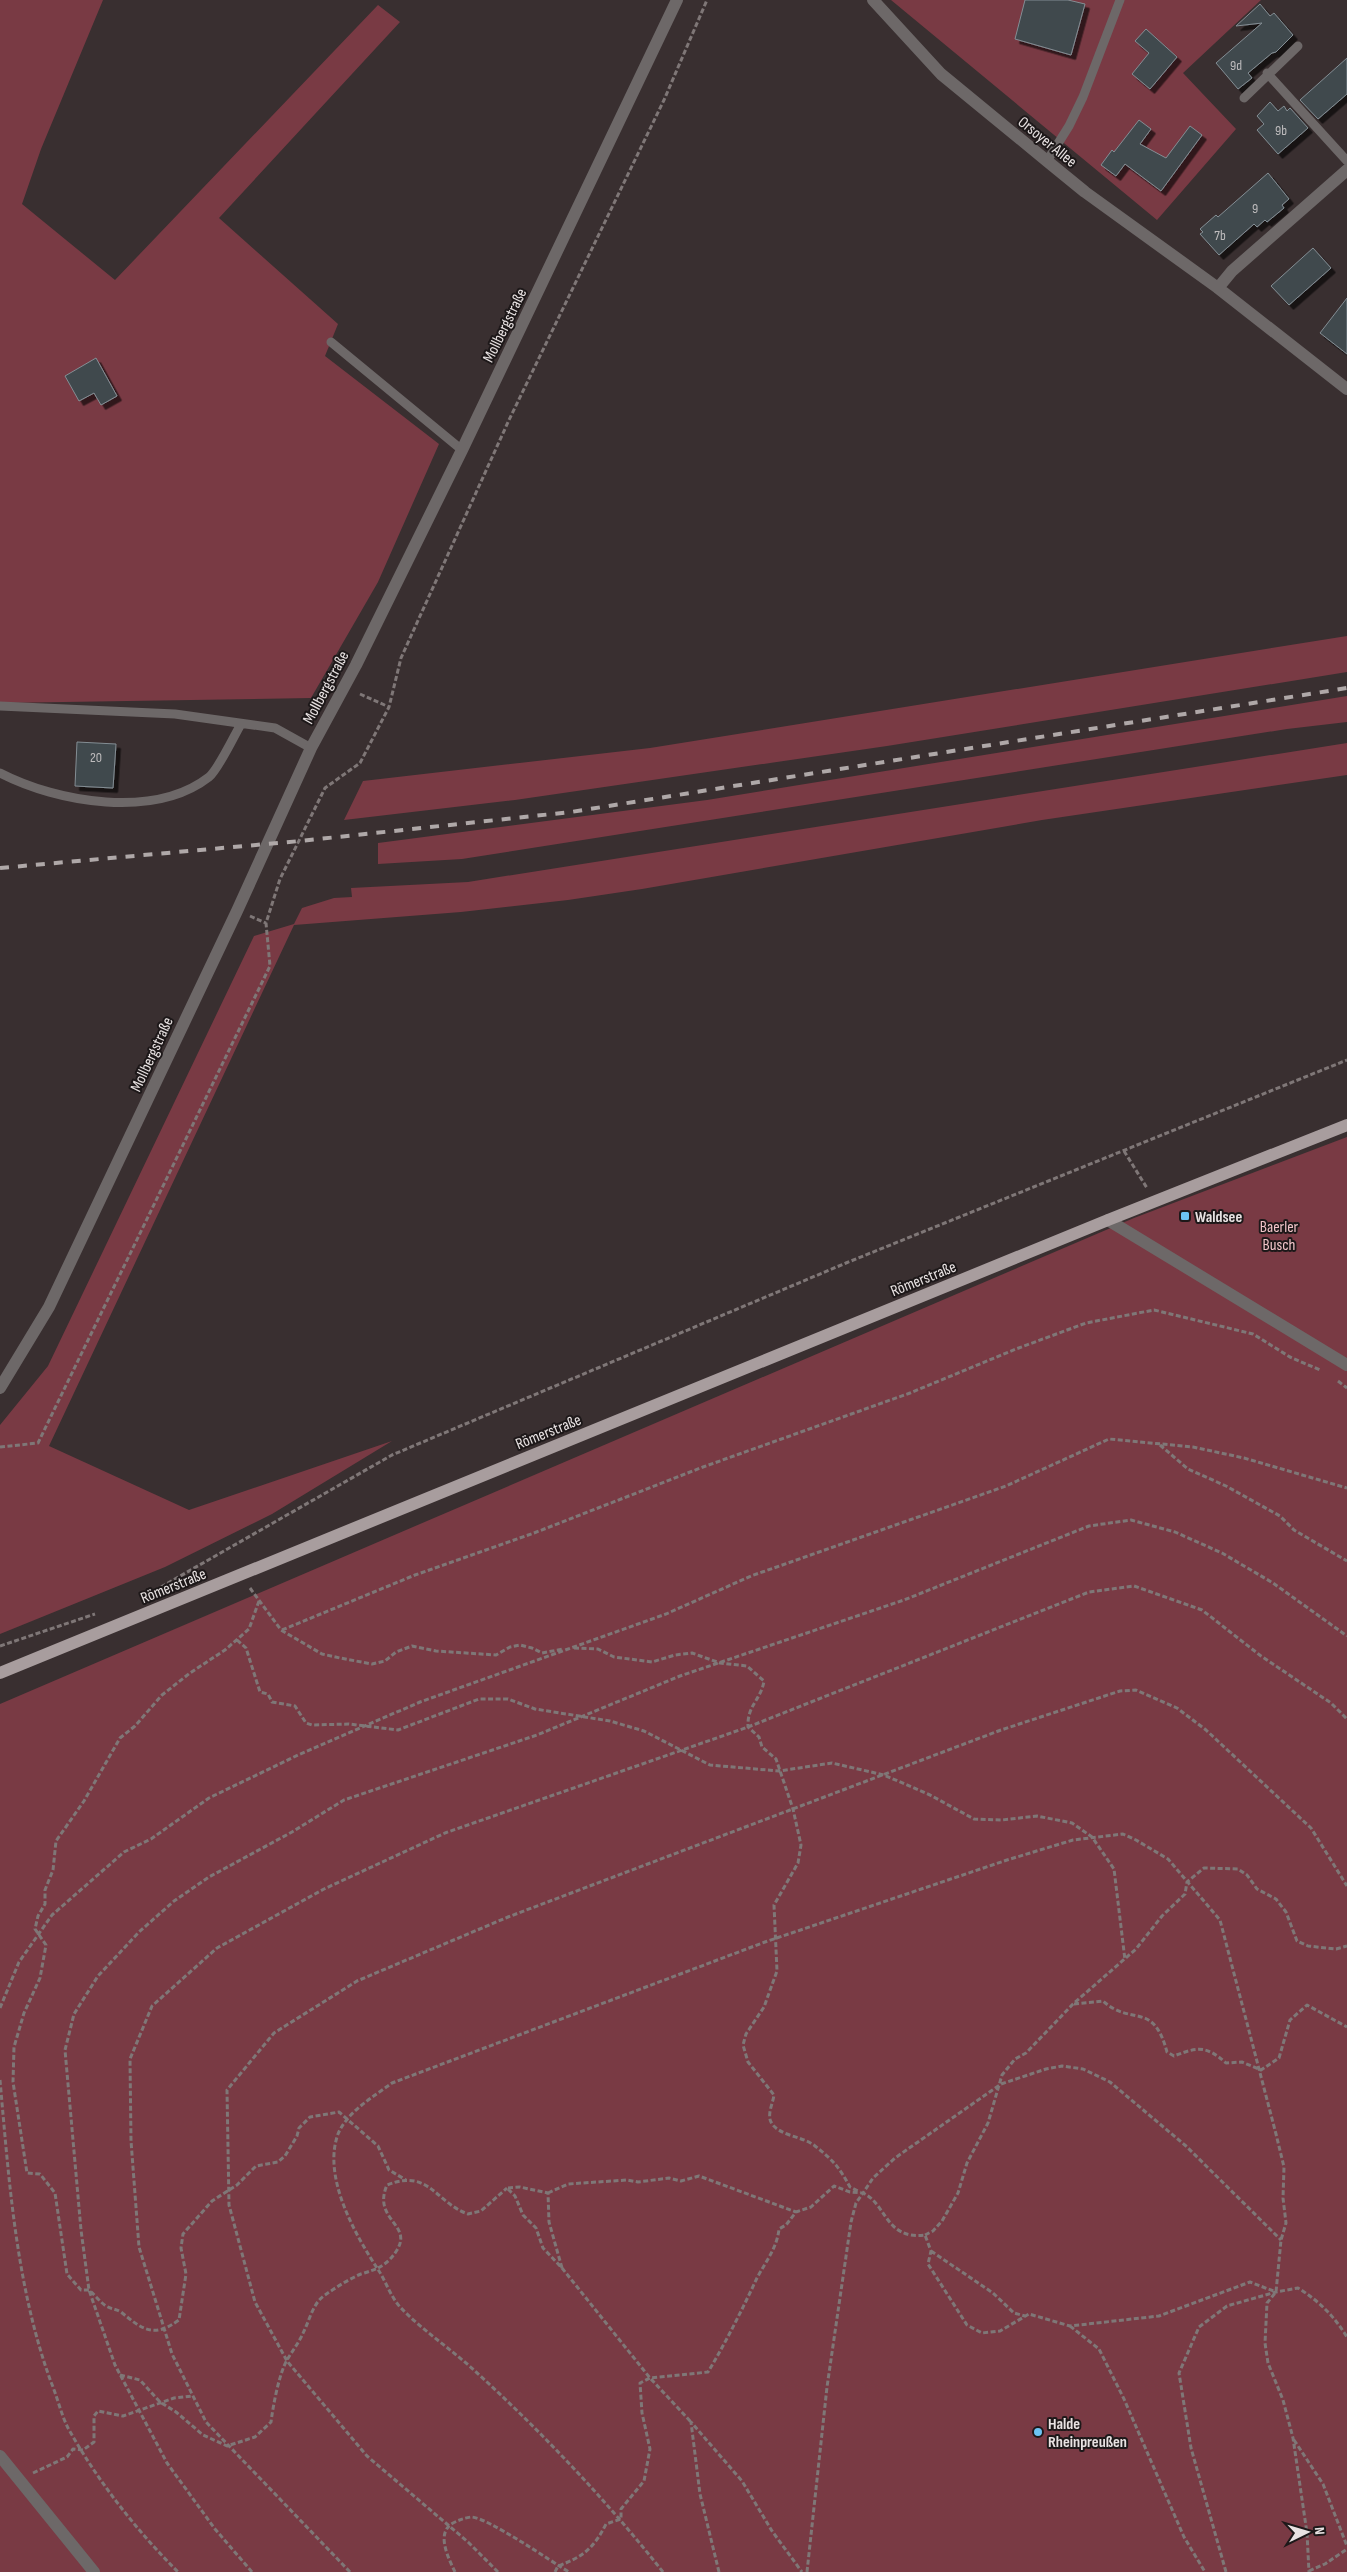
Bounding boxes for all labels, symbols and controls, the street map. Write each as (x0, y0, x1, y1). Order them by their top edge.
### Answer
house number: 9d (1230, 57, 1242, 74)
street label: Orsoyer Allee (1014, 113, 1080, 172)
house number: 9b (1275, 122, 1287, 139)
house number: 9 (1252, 200, 1258, 217)
house number: 7b (1214, 227, 1226, 244)
street label: Mollbergstraße (479, 286, 531, 366)
street label: Mollbergstraße (299, 648, 353, 727)
house number: 20 (90, 749, 102, 766)
street label: Mollbergstraße (127, 1014, 178, 1095)
place label: Waldsee (1195, 1208, 1242, 1227)
marker: Waldsee (1179, 1210, 1191, 1222)
park label: Baerler Busch (1260, 1218, 1299, 1255)
street label: Römerstraße (888, 1258, 959, 1301)
street label: Römerstraße (513, 1411, 584, 1454)
street label: Römerstraße (138, 1565, 209, 1608)
place label: Halde Rheinpreußen (1048, 2415, 1127, 2452)
marker: Halde Rheinpreußen (1032, 2426, 1044, 2438)
north arrow (1282, 2507, 1332, 2557)
text: N (1311, 2526, 1328, 2535)

